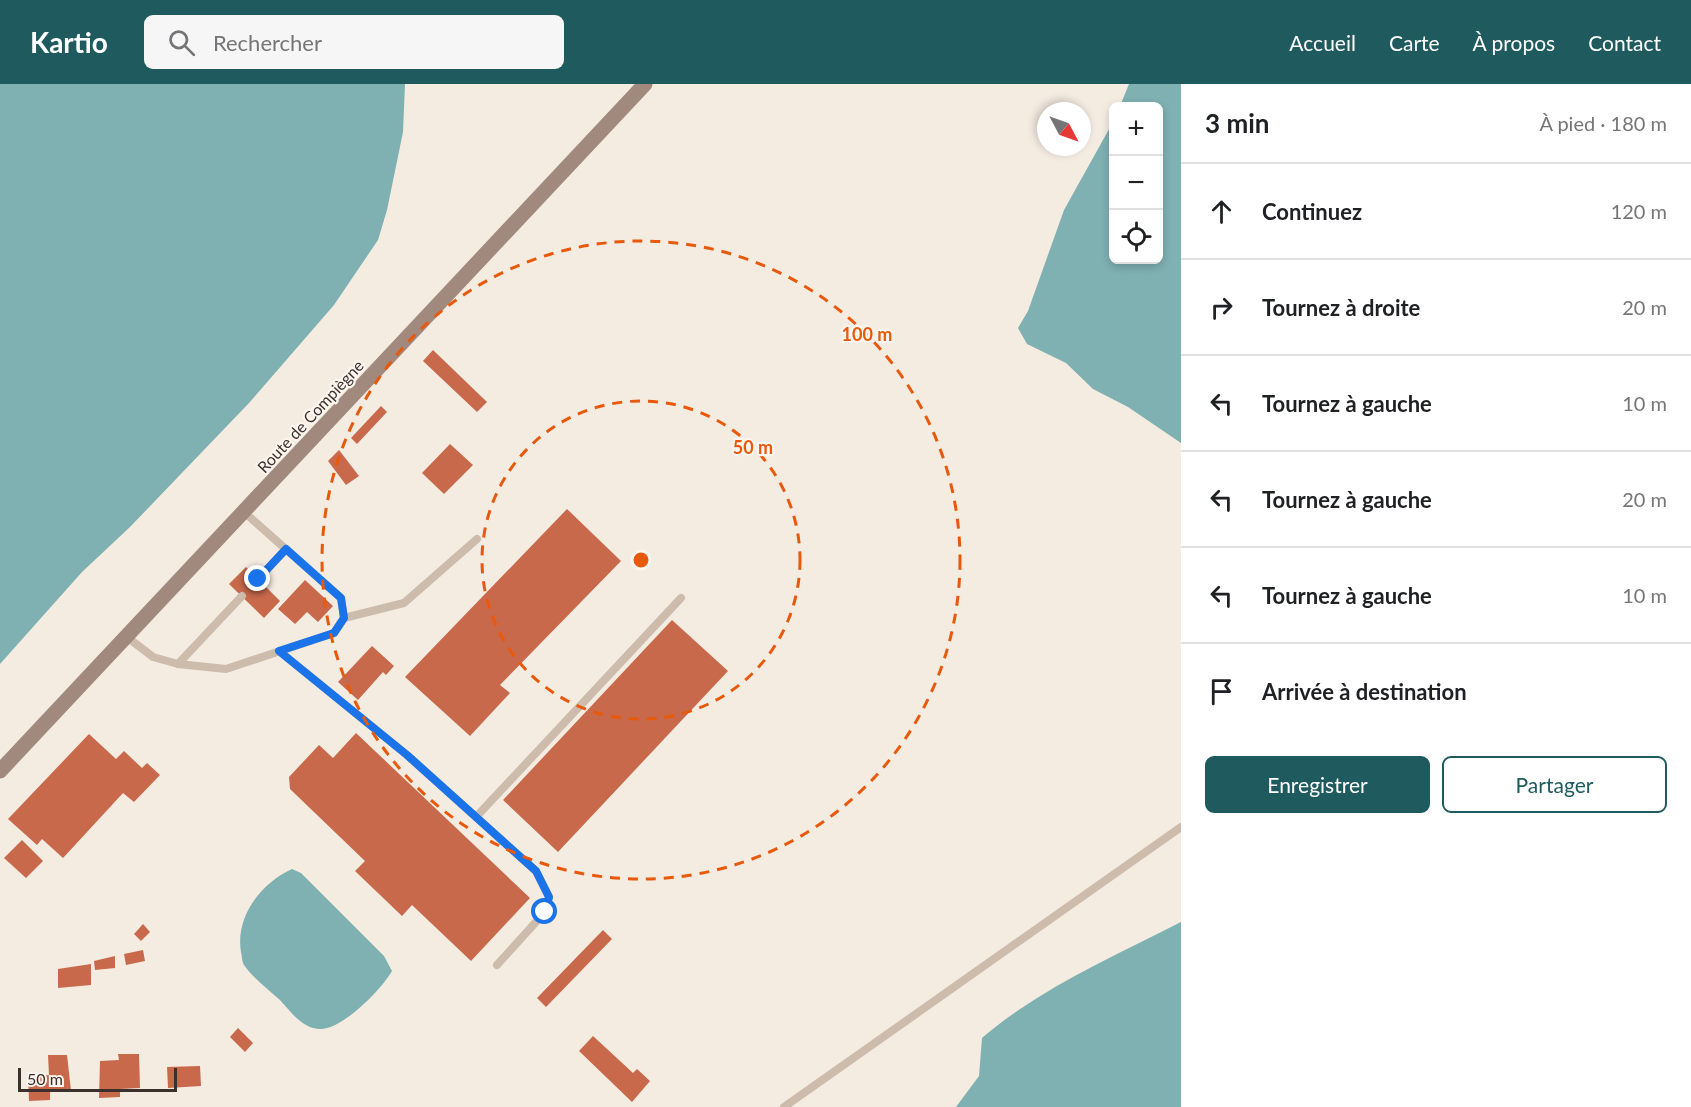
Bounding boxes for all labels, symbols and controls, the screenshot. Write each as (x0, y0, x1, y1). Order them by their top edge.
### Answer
search box (144, 15, 564, 69)
text: Kartio (30, 25, 108, 59)
icon: search (165, 26, 198, 59)
text: Rechercher (213, 29, 322, 56)
text: Accueil (1289, 30, 1356, 55)
text: Carte (1389, 30, 1440, 55)
text: À propos (1473, 30, 1555, 55)
text: Contact (1588, 30, 1661, 55)
north arrow (1037, 102, 1091, 156)
map controls (1109, 102, 1163, 264)
button: + (1109, 102, 1163, 156)
text: 3 min (1205, 107, 1269, 139)
text: À pied · 180 m (1539, 111, 1667, 135)
button: − (1109, 156, 1163, 210)
icon: ahead (1205, 195, 1238, 228)
text: Continuez (1262, 198, 1362, 225)
text: 120 m (1611, 199, 1667, 223)
button: locate (1109, 210, 1163, 264)
icon: right (1205, 291, 1238, 324)
text: Tournez à droite (1262, 294, 1420, 321)
text: 20 m (1622, 295, 1667, 319)
text: 100 m (842, 323, 892, 345)
street label: Route de Compiègne (253, 356, 367, 476)
icon: left (1205, 387, 1238, 420)
text: Tournez à gauche (1262, 390, 1432, 417)
text: 10 m (1622, 391, 1667, 415)
text: 50 m (733, 436, 773, 458)
icon: left (1205, 483, 1238, 516)
text: Tournez à gauche (1262, 486, 1432, 513)
text: 20 m (1622, 487, 1667, 511)
centre of rings (631, 550, 651, 570)
route end (244, 565, 270, 591)
icon: left (1205, 579, 1238, 612)
text: Tournez à gauche (1262, 582, 1432, 609)
text: 10 m (1622, 583, 1667, 607)
icon: arrive (1205, 675, 1238, 708)
text: Arrivée à destination (1262, 678, 1467, 705)
button: Enregistrer (1205, 756, 1430, 813)
button: Partager (1442, 756, 1667, 813)
route start (531, 898, 557, 924)
scale bar (18, 1065, 177, 1092)
text: 50 m (27, 1069, 63, 1088)

